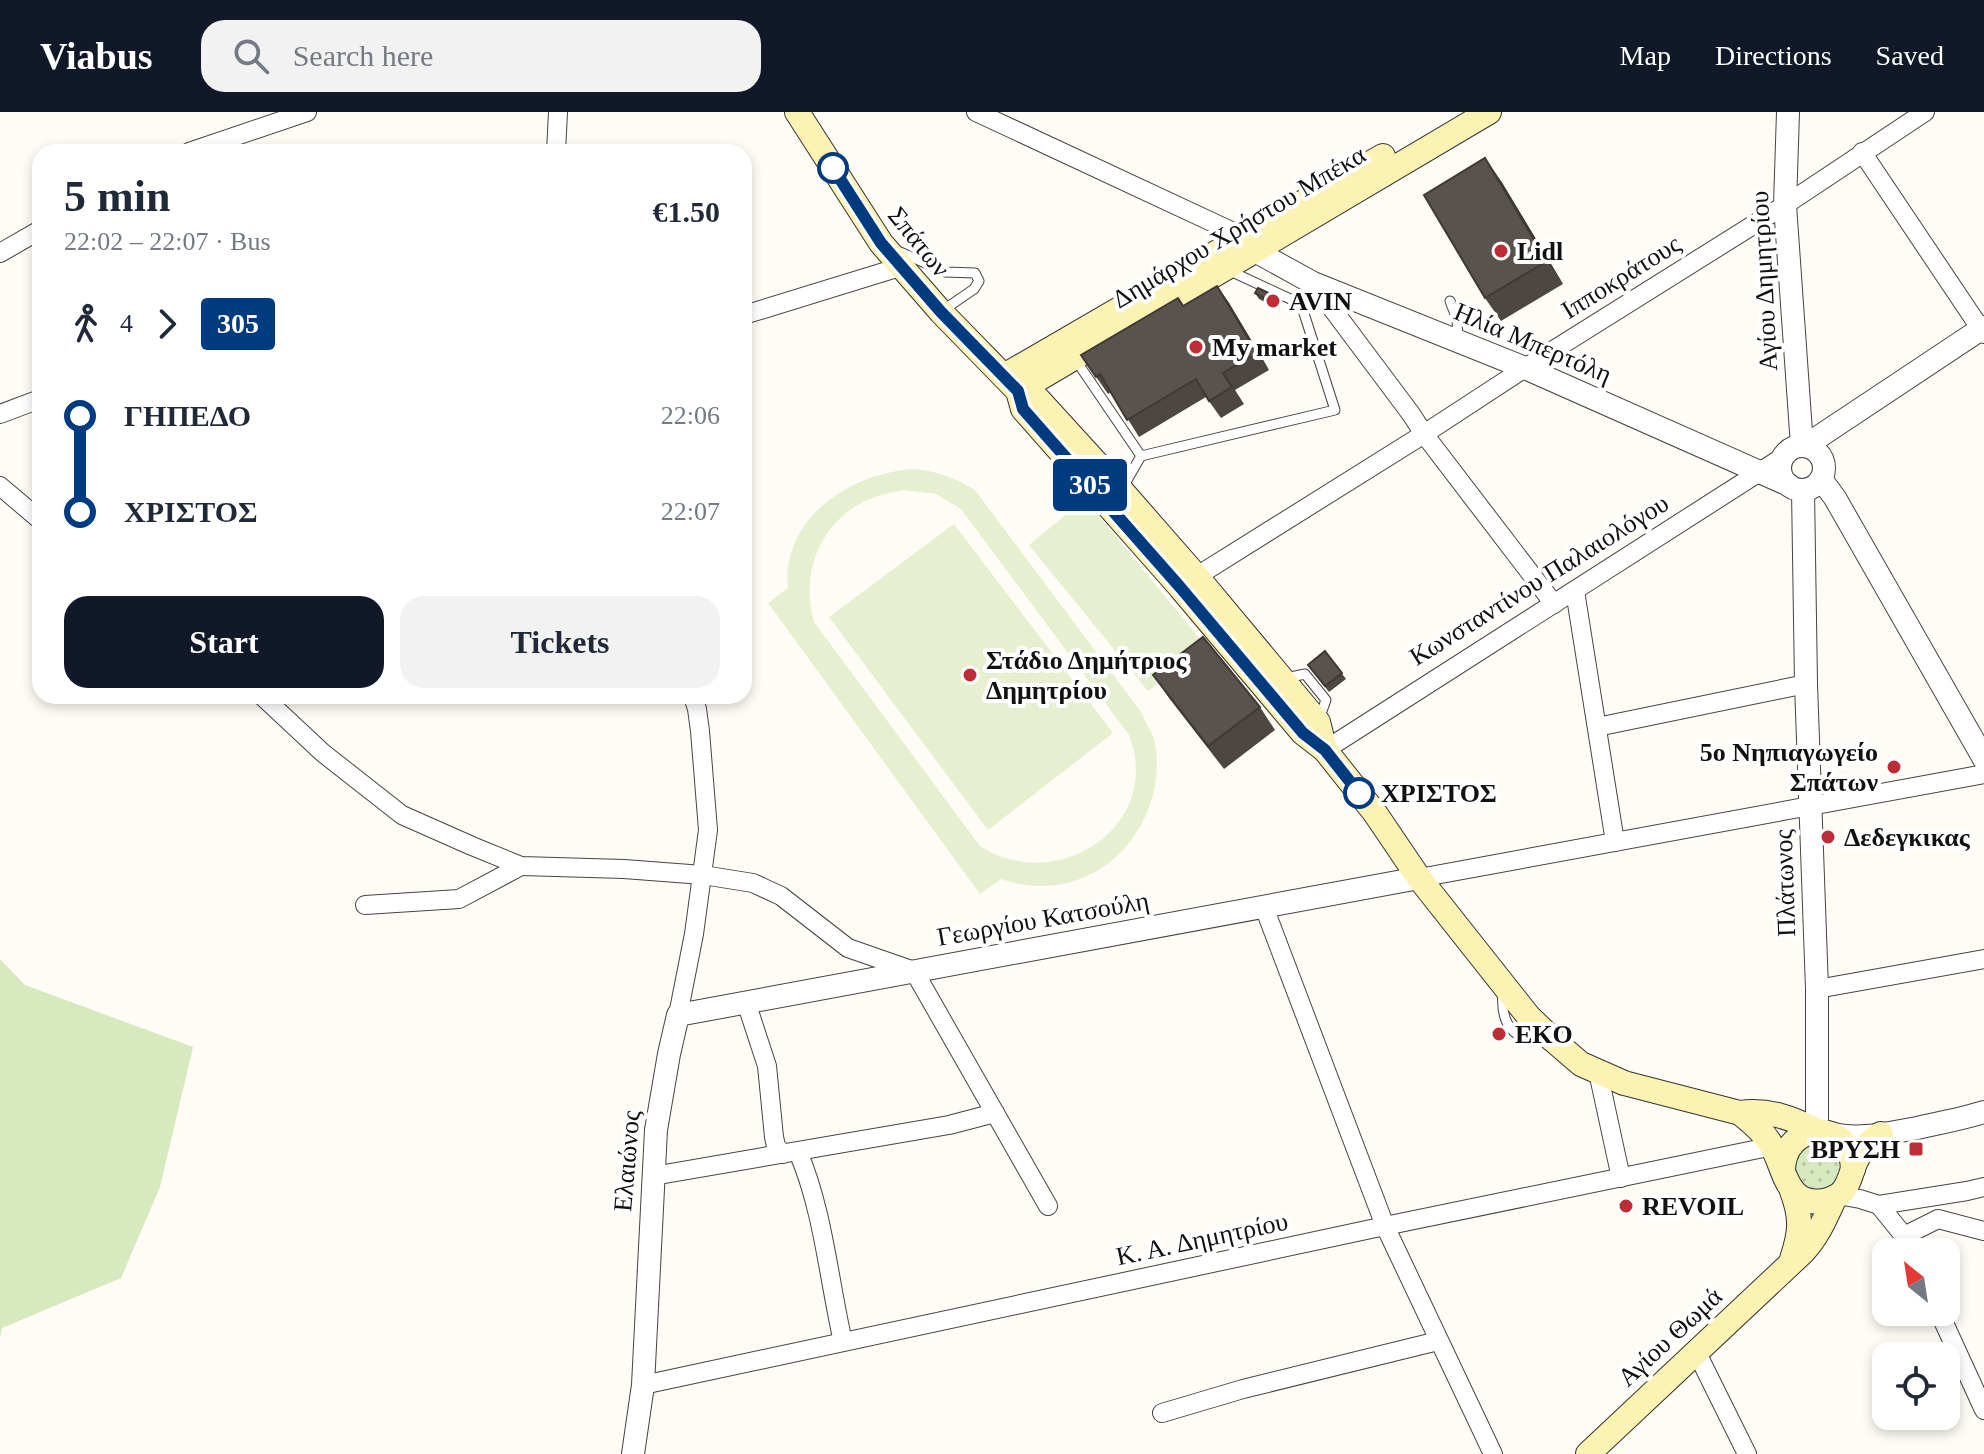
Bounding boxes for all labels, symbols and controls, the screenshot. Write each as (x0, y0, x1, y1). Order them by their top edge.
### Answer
search box (201, 20, 761, 92)
icon: search (229, 34, 273, 78)
text: Viabus (40, 35, 153, 77)
text: Search here (293, 39, 433, 72)
text: Map (1620, 40, 1671, 71)
text: Directions (1715, 40, 1832, 71)
text: Saved (1876, 40, 1944, 71)
street label: Δημάρχου Χρήστου Μπέκα (1107, 140, 1371, 314)
unlabelled marker (818, 153, 848, 183)
text: 5 min (64, 172, 170, 221)
street label: Αγίου Δημητρίου (1745, 190, 1783, 372)
text: €1.50 (653, 195, 720, 228)
street label: Σπάτων (882, 201, 956, 283)
text: 22:02 – 22:07 · Bus (64, 227, 271, 256)
street label: Ιπποκράτους (1556, 229, 1686, 325)
place label: Lidl (1517, 237, 1563, 266)
marker: Lidl (1492, 242, 1510, 260)
place label: AVIN (1289, 287, 1352, 316)
marker: AVIN (1264, 292, 1282, 310)
street label: Ηλία Μπερτόλη (1450, 297, 1616, 389)
icon: walk (64, 302, 108, 346)
icon: forward (145, 302, 189, 346)
text: 305 (217, 308, 259, 339)
text: 4 (120, 309, 133, 338)
place label: My market (1212, 333, 1337, 362)
marker: My market (1187, 338, 1205, 356)
text: ΓΗΠΕΔΟ (124, 399, 251, 432)
text: 22:06 (661, 401, 720, 430)
line badge: 305 (1044, 459, 1136, 511)
text: 305 (1069, 469, 1111, 500)
street label: Κωνσταντίνου Παλαιολόγου (1404, 488, 1674, 672)
text: ΧΡΙΣΤΟΣ (124, 495, 258, 528)
text: 22:07 (661, 497, 720, 526)
button: Start (64, 596, 384, 688)
button: Tickets (400, 596, 720, 688)
place label: Στάδιο Δημήτριος Δημητρίου (986, 646, 1187, 705)
marker: Στάδιο Δημήτριος Δημητρίου (961, 666, 979, 684)
place label: 5ο Νηπιαγωγείο Σπάτων (1700, 738, 1878, 797)
marker: 5ο Νηπιαγωγείο Σπάτων (1885, 758, 1903, 776)
marker: ΧΡΙΣΤΟΣ (1344, 778, 1374, 808)
place label: ΧΡΙΣΤΟΣ (1381, 779, 1497, 808)
place label: Δεδεγκικας (1844, 823, 1971, 852)
street label: Πλάτωνος (1769, 828, 1801, 937)
marker: Δεδεγκικας (1819, 828, 1837, 846)
street label: Γεωργίου Κατσούλη (935, 886, 1151, 952)
place label: EKO (1515, 1020, 1573, 1049)
marker: EKO (1490, 1025, 1508, 1043)
street label: Ελαιώνος (608, 1109, 646, 1213)
place label: ΒΡΥΣΗ (1811, 1135, 1900, 1164)
marker: ΒΡΥΣΗ (1907, 1140, 1925, 1158)
place label: REVOIL (1642, 1192, 1744, 1221)
marker: REVOIL (1617, 1197, 1635, 1215)
street label: Κ. Α. Δημητρίου (1113, 1207, 1291, 1271)
north arrow (1872, 1238, 1960, 1326)
map controls (1872, 1238, 1960, 1430)
street label: Αγίου Θωμά (1612, 1281, 1728, 1392)
button: locate (1872, 1342, 1960, 1430)

